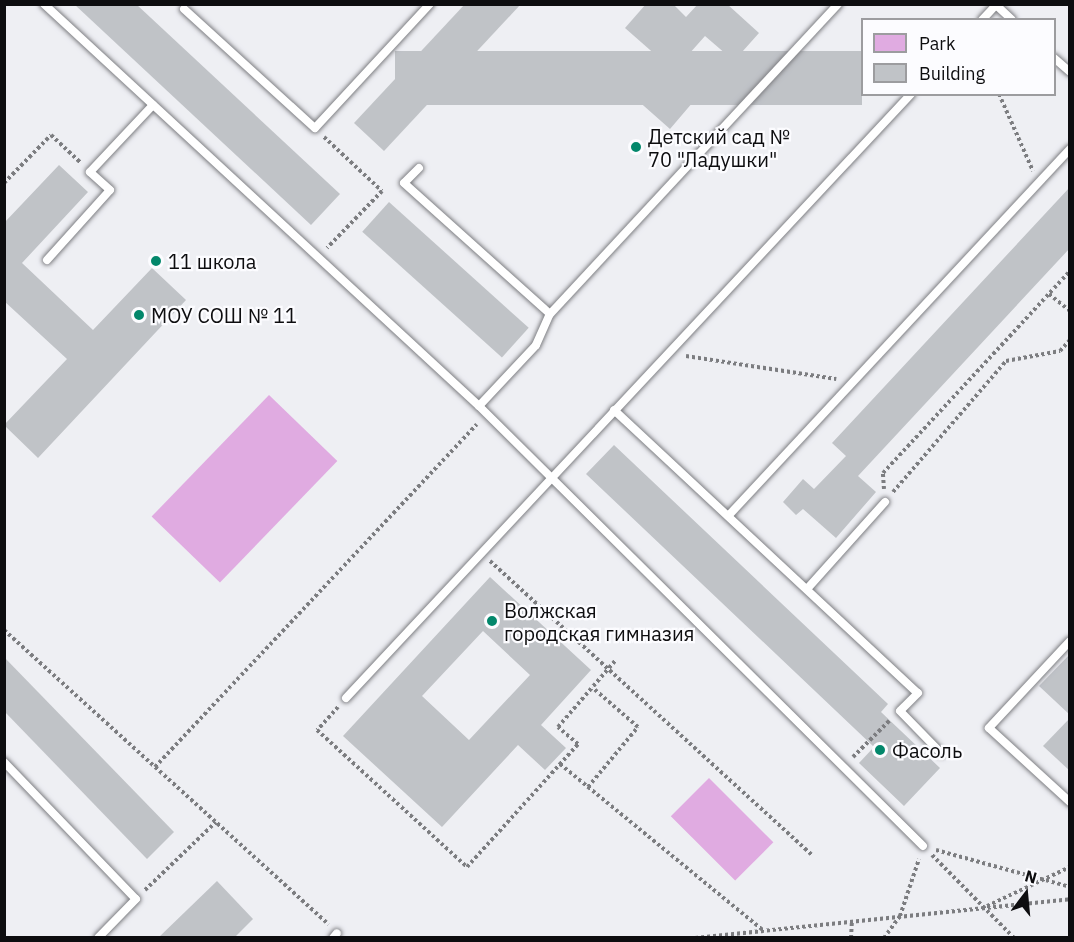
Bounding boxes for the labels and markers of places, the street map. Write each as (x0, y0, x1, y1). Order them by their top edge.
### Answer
place label: Детский сад № 70 "Ладушки" (648, 124, 790, 171)
marker: Детский сад № 70 "Ладушки" (629, 140, 643, 154)
place label: 11 школа (168, 249, 256, 273)
marker: 11 школа (149, 254, 163, 268)
place label: МОУ СОШ № 11 (151, 303, 297, 327)
marker: МОУ СОШ № 11 (132, 308, 146, 322)
place label: Волжская городская гимназия (504, 598, 694, 645)
marker: Волжская городская гимназия (485, 614, 499, 628)
place label: Фасоль (892, 738, 962, 762)
marker: Фасоль (873, 743, 887, 757)

